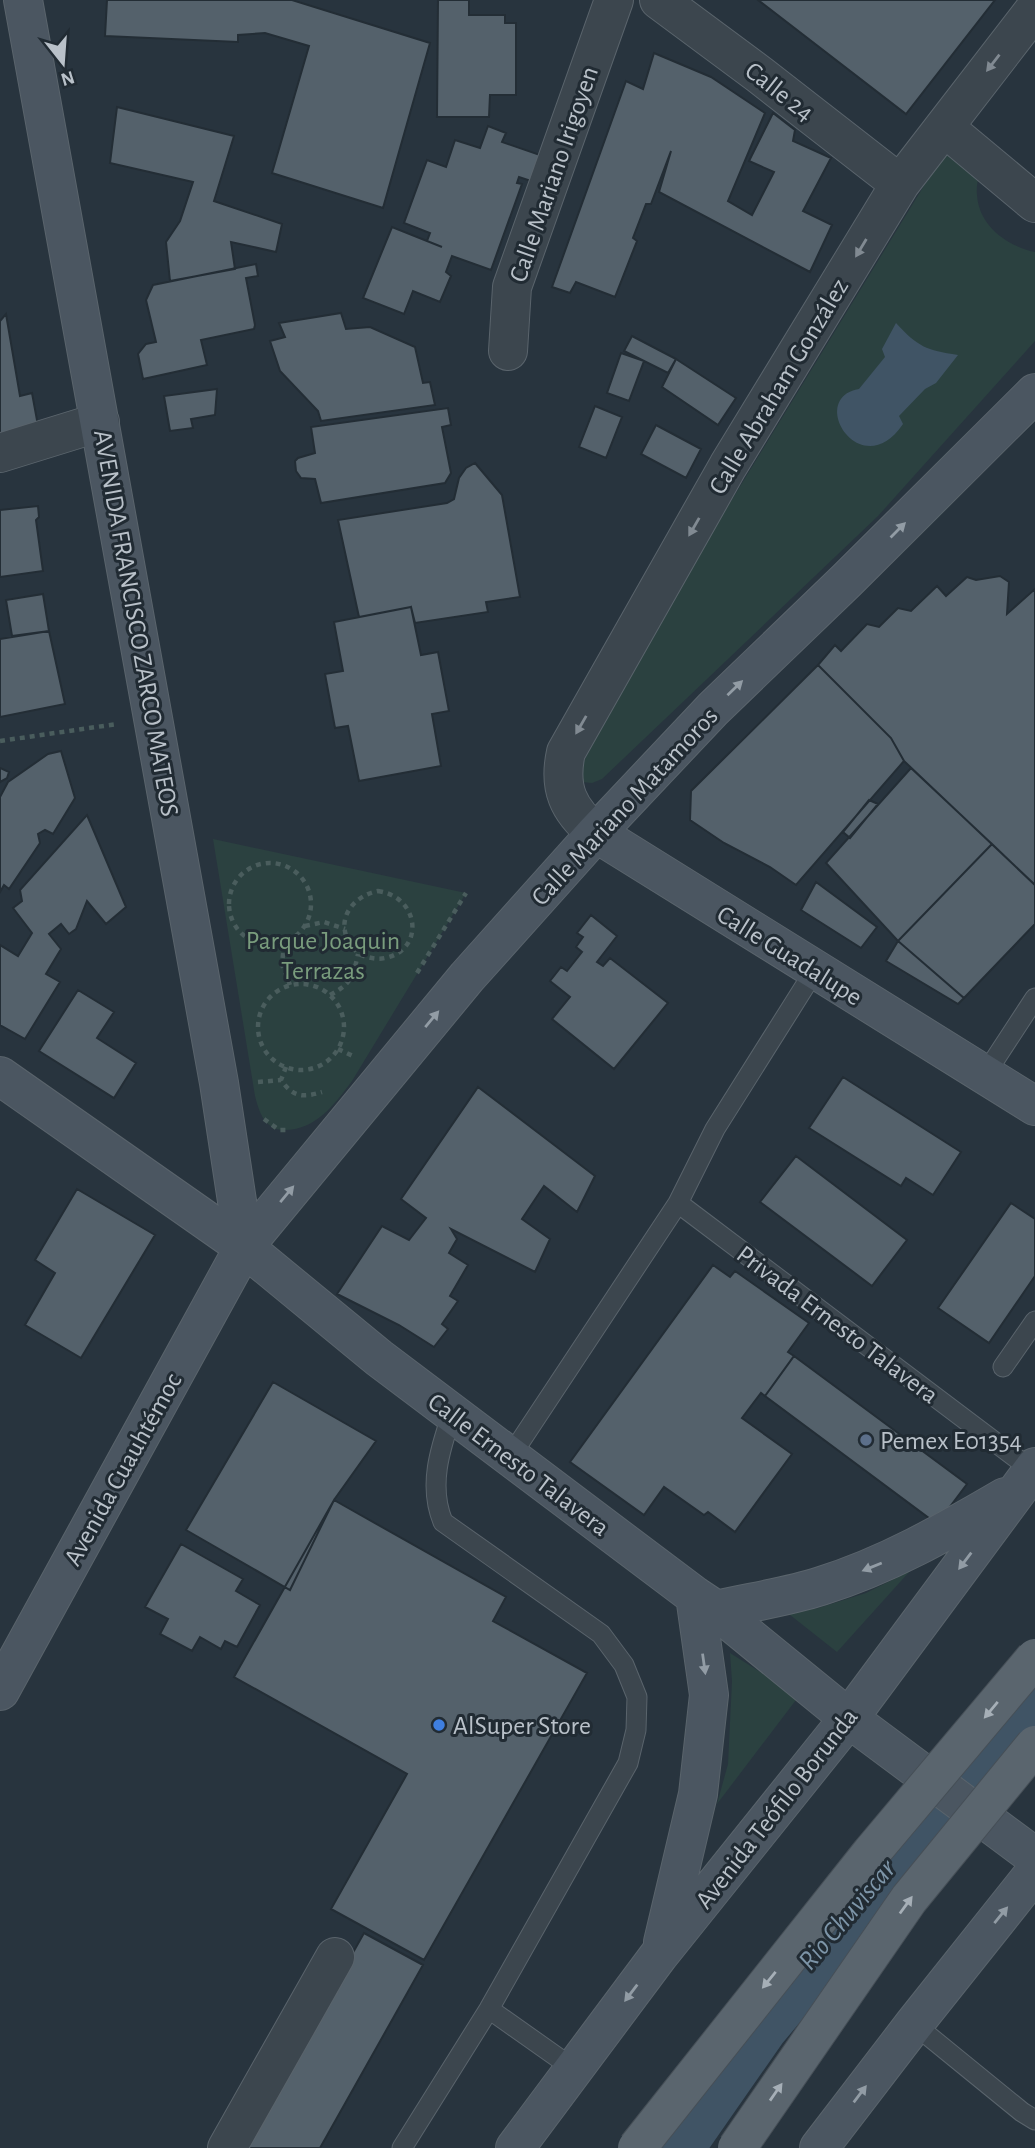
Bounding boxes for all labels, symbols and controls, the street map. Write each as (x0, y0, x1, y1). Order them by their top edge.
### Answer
north arrow (28, 28, 98, 98)
one-way arrow (986, 54, 1001, 72)
street label: Calle 24 (740, 57, 819, 126)
street label: Calle Mariano Irigoyen (505, 63, 603, 285)
text: N (58, 67, 77, 89)
one-way arrow (855, 238, 867, 257)
street label: Calle Abraham González (704, 274, 853, 499)
street label: AVENIDA FRANCISCO ZARCO MATEOS (89, 428, 183, 819)
one-way arrow (688, 518, 700, 537)
one-way arrow (890, 522, 907, 539)
one-way arrow (726, 681, 743, 697)
street label: Calle Mariano Matamoros (527, 703, 723, 911)
one-way arrow (575, 715, 587, 735)
street label: Calle Guadalupe (712, 901, 866, 1011)
park label: Parque Joaquin Terrazas (246, 928, 400, 984)
one-way arrow (425, 1010, 440, 1028)
one-way arrow (280, 1185, 295, 1203)
street label: Privada Ernesto Talavera (732, 1241, 943, 1409)
street label: Avenida Cuauhtémoc (59, 1369, 186, 1570)
street label: Calle Ernesto Talavera (423, 1388, 614, 1541)
place label: Pemex E01354 (880, 1428, 1022, 1454)
marker: Pemex E01354 (858, 1432, 874, 1448)
one-way arrow (958, 1552, 972, 1570)
one-way arrow (861, 1561, 882, 1572)
one-way arrow (699, 1653, 710, 1675)
one-way arrow (983, 1701, 999, 1719)
street label: Avenida Teófilo Borunda (691, 1704, 863, 1914)
place label: AlSuper Store (453, 1713, 591, 1739)
marker: AlSuper Store (431, 1717, 447, 1733)
water label: Rio Chuviscar (794, 1854, 902, 1976)
one-way arrow (898, 1896, 912, 1914)
one-way arrow (993, 1906, 1008, 1924)
one-way arrow (762, 1972, 777, 1989)
one-way arrow (624, 1984, 638, 2002)
one-way arrow (769, 2083, 783, 2101)
one-way arrow (853, 2085, 867, 2103)

